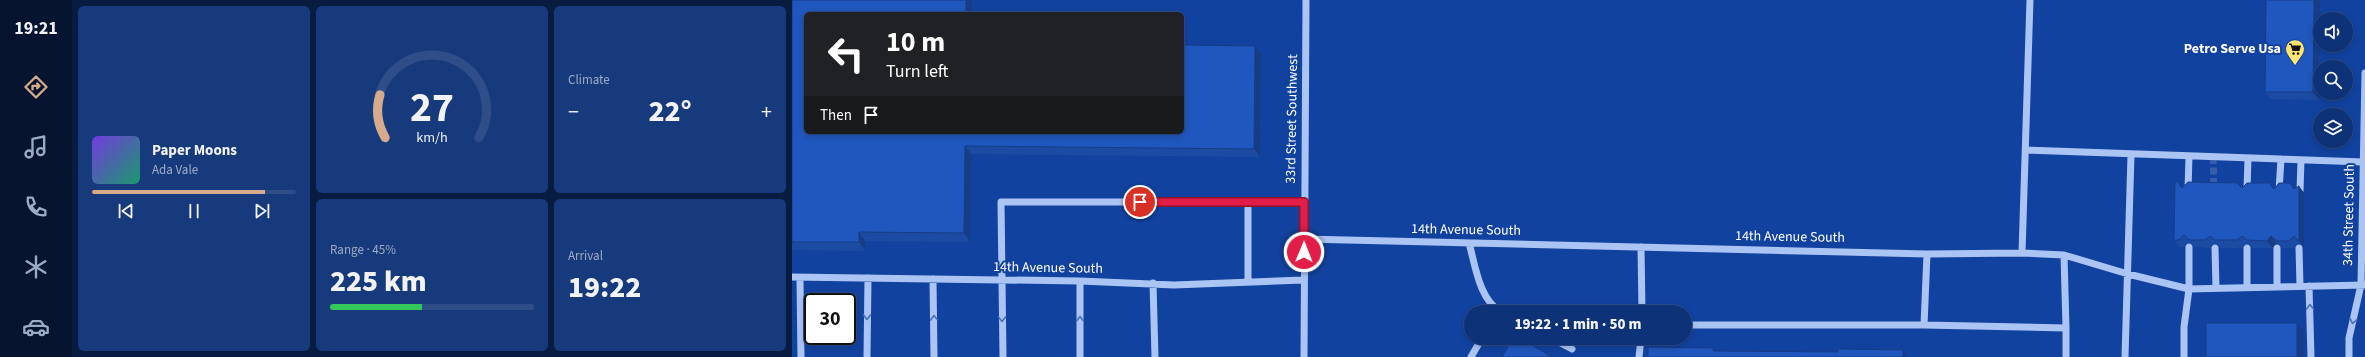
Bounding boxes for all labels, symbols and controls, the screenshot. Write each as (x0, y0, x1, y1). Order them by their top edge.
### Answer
map controls (2313, 12, 2353, 148)
button: sound (2313, 12, 2353, 52)
text: 19:21 (14, 16, 58, 41)
text: 10 m (886, 22, 945, 62)
icon: left (820, 28, 872, 80)
supermarket icon: Petro Serve Usa (2284, 38, 2306, 66)
place label: Petro Serve Usa (2184, 39, 2281, 59)
street label: 33rd Street Southwest (1281, 54, 1303, 184)
text: Turn left (886, 59, 948, 84)
button: search (2313, 60, 2353, 100)
text: Climate (568, 71, 610, 89)
icon: directions (22, 73, 50, 101)
text: 27 (410, 77, 454, 137)
text: 22° (648, 90, 692, 133)
text: − (568, 96, 579, 128)
text: + (761, 96, 772, 128)
icon: arrive (860, 104, 882, 126)
text: Then (820, 105, 852, 126)
button: layers (2313, 108, 2353, 148)
text: km/h (416, 126, 448, 147)
icon: music (22, 133, 50, 161)
text: Paper Moons (152, 140, 237, 161)
text: Ada Vale (152, 161, 198, 179)
street label: 34th Street South (2338, 164, 2360, 266)
pin (1123, 185, 1157, 219)
icon: arrive (1129, 191, 1151, 213)
icon: phone (22, 193, 50, 221)
icon: previous (115, 200, 137, 222)
icon: pause (183, 200, 205, 222)
icon: next (251, 200, 273, 222)
street label: 14th Avenue South (1411, 219, 1521, 241)
street label: 14th Avenue South (1735, 226, 1845, 248)
position arrow (1283, 231, 1325, 273)
text: Range · 45% (330, 241, 396, 259)
text: Arrival (568, 247, 603, 265)
icon: climate (22, 253, 50, 281)
street label: 14th Avenue South (993, 257, 1103, 279)
text: 225 km (330, 260, 427, 303)
text: 19:22 (568, 266, 641, 309)
speed limit sign: 30 (804, 293, 856, 345)
one-way arrow (2305, 304, 2314, 310)
icon: car (22, 313, 50, 341)
one-way arrow (863, 314, 871, 320)
text: 19:22 · 1 min · 50 m (1515, 314, 1641, 335)
one-way arrow (929, 315, 938, 321)
one-way arrow (998, 316, 1006, 322)
one-way arrow (1076, 316, 1084, 322)
one-way arrow (2350, 318, 2358, 324)

